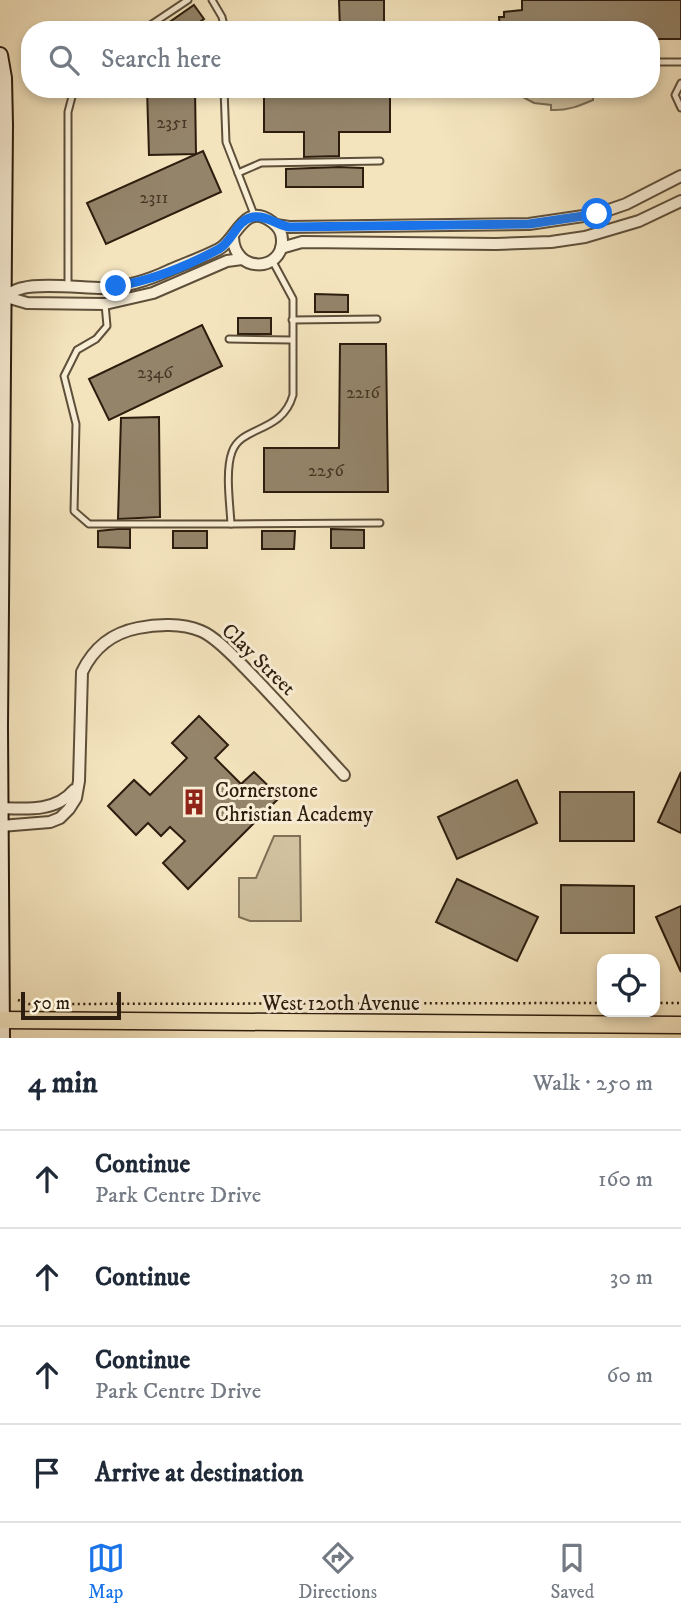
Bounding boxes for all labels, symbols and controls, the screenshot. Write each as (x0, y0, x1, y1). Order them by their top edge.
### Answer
search box (21, 21, 660, 98)
icon: search (45, 41, 83, 79)
text: Search here (101, 43, 221, 76)
house number: 2351 (156, 112, 188, 134)
house number: 2311 (140, 187, 168, 209)
route start (581, 198, 612, 229)
route end (100, 270, 131, 301)
house number: 2346 (137, 362, 173, 384)
house number: 2216 (346, 382, 380, 404)
house number: 2256 (308, 460, 345, 482)
street label: Clay Street (216, 618, 301, 702)
place label: Cornerstone Christian Academy (215, 778, 374, 828)
building icon: Cornerstone Christian Academy (179, 787, 209, 817)
map controls (597, 954, 660, 1017)
button: locate (597, 954, 660, 1017)
scale bar (21, 989, 121, 1021)
street label: West 120th Avenue (261, 991, 420, 1017)
text: 50 m (32, 992, 70, 1015)
text: 4 min (28, 1065, 98, 1102)
text: Walk · 250 m (533, 1069, 653, 1098)
text: Continue (95, 1148, 190, 1181)
icon: ahead (28, 1160, 66, 1198)
text: 160 m (598, 1165, 653, 1194)
text: Park Centre Drive (95, 1181, 261, 1210)
icon: ahead (28, 1258, 66, 1296)
text: Continue (95, 1261, 190, 1294)
text: 30 m (610, 1263, 653, 1292)
text: Continue (95, 1344, 190, 1377)
icon: ahead (28, 1356, 66, 1394)
text: 60 m (606, 1361, 653, 1390)
text: Park Centre Drive (95, 1377, 261, 1406)
icon: arrive (28, 1454, 66, 1492)
text: Arrive at destination (95, 1457, 304, 1490)
tab: Map (87, 1539, 125, 1604)
tab: Directions (298, 1539, 377, 1604)
tab: Saved (551, 1539, 594, 1604)

